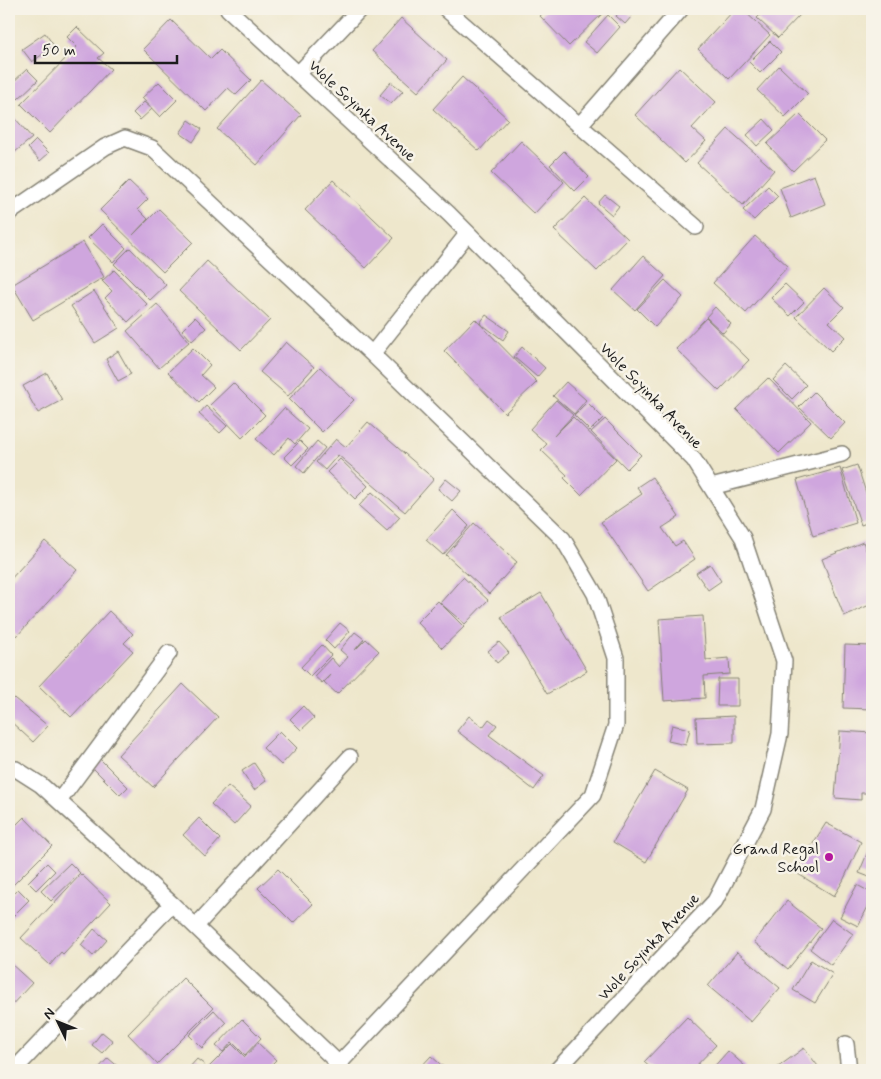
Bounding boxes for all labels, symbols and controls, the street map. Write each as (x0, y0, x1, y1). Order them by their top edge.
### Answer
scale bar (35, 32, 178, 64)
text: 50 m (42, 41, 76, 61)
street label: Wole Soyinka Avenue (304, 56, 421, 167)
street label: Wole Soyinka Avenue (595, 338, 707, 454)
place label: Grand Regal School (732, 839, 819, 878)
marker: Grand Regal School (823, 851, 835, 863)
street label: Wole Soyinka Avenue (594, 888, 705, 1005)
north arrow (32, 996, 82, 1046)
text: N (39, 1004, 59, 1023)

